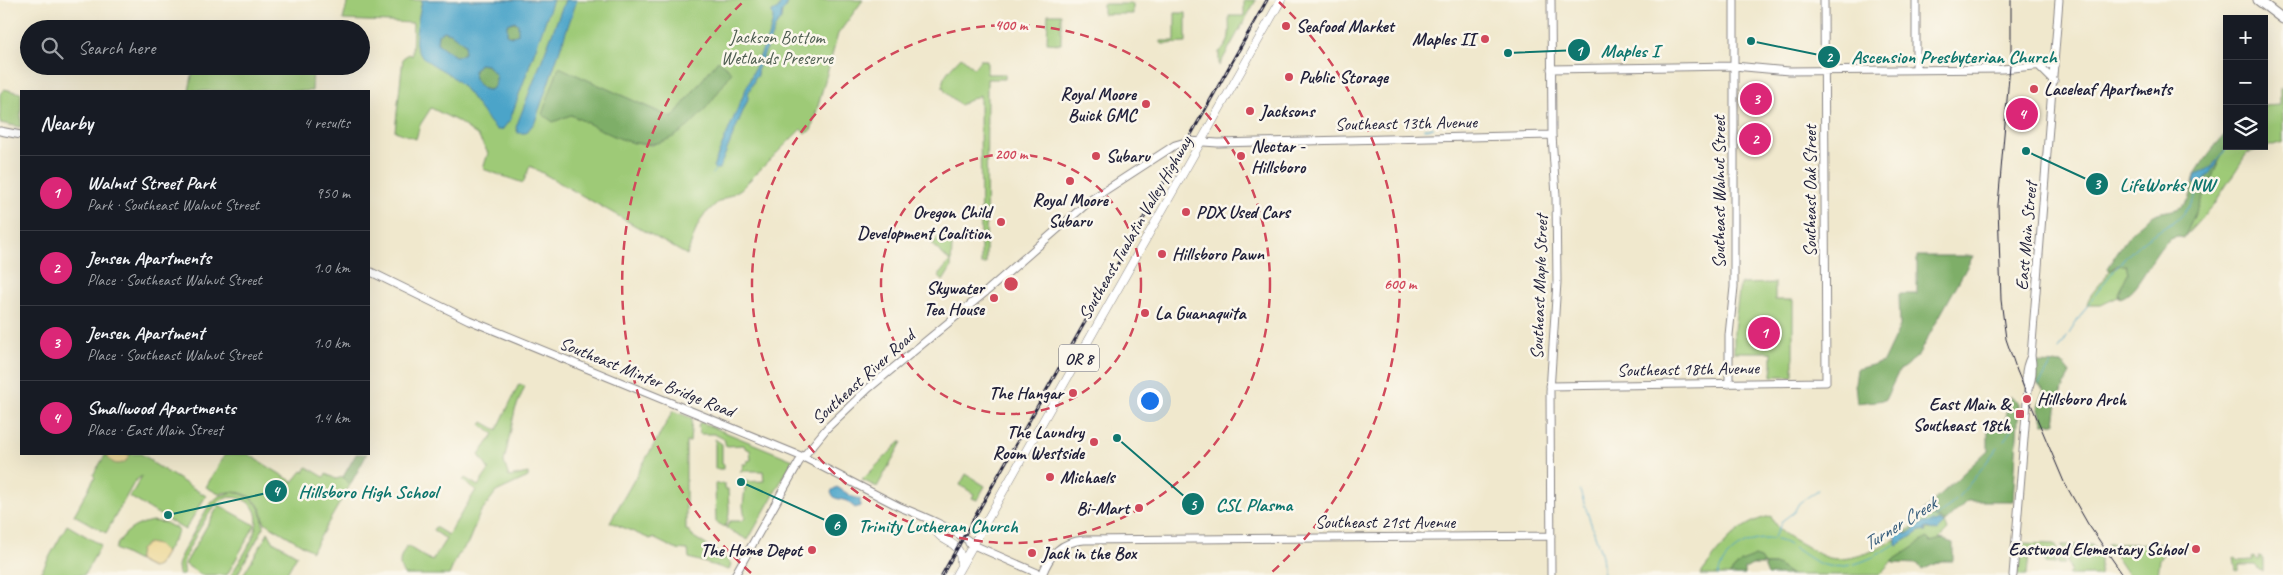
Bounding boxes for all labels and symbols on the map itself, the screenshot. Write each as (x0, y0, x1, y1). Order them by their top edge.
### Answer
place label: Seafood Market (1296, 15, 1396, 37)
text: 400 m (995, 16, 1029, 35)
marker: Seafood Market (1280, 20, 1292, 32)
park label: Jackson Bottom Wetlands Preserve (721, 26, 834, 69)
place label: Maples II (1412, 28, 1479, 50)
marker: Maples II (1479, 33, 1491, 45)
callout: Maples I (1566, 33, 1669, 67)
text: Maples I (1601, 39, 1663, 63)
callout: Ascension Presbyterian Church (1816, 40, 2067, 74)
text: 1 (1576, 42, 1585, 61)
text: Ascension Presbyterian Church (1851, 45, 2058, 69)
text: 2 (1826, 48, 1834, 67)
place label: Public Storage (1299, 66, 1390, 88)
marker: Public Storage (1283, 71, 1295, 83)
place label: Laceleaf Apartments (2044, 78, 2174, 100)
pin: 3 (1740, 80, 1772, 118)
place label: Royal Moore Buick GMC (1060, 83, 1138, 126)
marker: Laceleaf Apartments (2028, 83, 2040, 95)
pin: 4 (2006, 95, 2038, 133)
marker: Royal Moore Buick GMC (1140, 98, 1152, 110)
place label: Jacksons (1258, 100, 1316, 122)
marker: Jacksons (1244, 105, 1256, 117)
street label: Southeast 13th Avenue (1335, 111, 1478, 135)
street label: Southeast Walnut Street (1708, 113, 1730, 269)
pin: 2 (1739, 120, 1771, 158)
street label: Southeast Oak Street (1799, 123, 1821, 257)
street label: Southeast Tualatin Valley Highway (1073, 131, 1198, 324)
place label: Nectar - Hillsboro (1251, 135, 1307, 178)
text: 200 m (995, 145, 1029, 164)
place label: Subaru (1106, 145, 1151, 167)
marker: Subaru (1090, 150, 1102, 162)
marker: Nectar - Hillsboro (1235, 150, 1247, 162)
callout: LifeWorks NW (2084, 167, 2224, 201)
text: LifeWorks NW (2120, 173, 2219, 197)
marker: Royal Moore Subaru (1064, 175, 1076, 187)
text: 3 (2094, 175, 2102, 194)
street label: East Main Street (2010, 178, 2042, 291)
place label: Royal Moore Subaru (1032, 189, 1110, 232)
place label: Oregon Child Development Coalition (857, 201, 994, 244)
place label: PDX Used Cars (1196, 201, 1292, 223)
marker: PDX Used Cars (1180, 206, 1192, 218)
street label: Southeast Maple Street (1525, 211, 1553, 360)
marker: Oregon Child Development Coalition (995, 216, 1007, 228)
place label: Hillsboro Pawn (1172, 243, 1265, 265)
marker: Hillsboro Pawn (1156, 248, 1168, 260)
centre of rings (1002, 275, 1020, 293)
text: 600 m (1384, 275, 1418, 294)
place label: Skywater Tea House (924, 277, 987, 320)
marker: Skywater Tea House (988, 292, 1000, 304)
place label: La Guanaquita (1155, 302, 1248, 324)
marker: La Guanaquita (1139, 307, 1151, 319)
pin: 1 (1748, 314, 1780, 352)
street label: Southeast River Road (807, 323, 921, 429)
street label: Southeast Minter Bridge Road (556, 332, 740, 423)
road number: OR 8 (1059, 344, 1099, 372)
street label: Southeast 18th Avenue (1617, 357, 1760, 381)
place label: The Hangar (989, 382, 1066, 404)
marker: The Hangar (1067, 387, 1079, 399)
your location (1137, 388, 1163, 414)
place label: Hillsboro Arch (2037, 388, 2127, 410)
place label: East Main & Southeast 18th (1913, 393, 2013, 436)
marker: Hillsboro Arch (2021, 393, 2033, 405)
marker: East Main & Southeast 18th (2014, 408, 2026, 420)
place label: The Laundry Room Westside (992, 421, 1086, 464)
marker: The Laundry Room Westside (1088, 436, 1100, 448)
place label: Michaels (1060, 466, 1116, 488)
marker: Michaels (1044, 471, 1056, 483)
callout: Hillsboro High School (264, 474, 448, 508)
text: Hillsboro High School (298, 480, 441, 504)
text: 4 (273, 482, 282, 501)
callout: CSL Plasma (1180, 487, 1302, 521)
water label: Turner Creek (1858, 490, 1943, 556)
text: CSL Plasma (1216, 493, 1293, 517)
text: 5 (1190, 496, 1198, 515)
place label: Bi-Mart (1076, 497, 1131, 519)
marker: Bi-Mart (1133, 502, 1145, 514)
callout: Trinity Lutheran Church (823, 508, 1028, 542)
street label: Southeast 21st Avenue (1315, 511, 1456, 533)
text: Trinity Lutheran Church (858, 514, 1019, 538)
text: 6 (832, 516, 840, 535)
place label: Eastwood Elementary School (2008, 538, 2190, 560)
place label: The Home Depot (700, 539, 804, 561)
place label: Jack in the Box (1040, 542, 1138, 564)
marker: Eastwood Elementary School (2190, 543, 2202, 555)
marker: The Home Depot (806, 544, 818, 556)
marker: Jack in the Box (1026, 547, 1038, 559)

